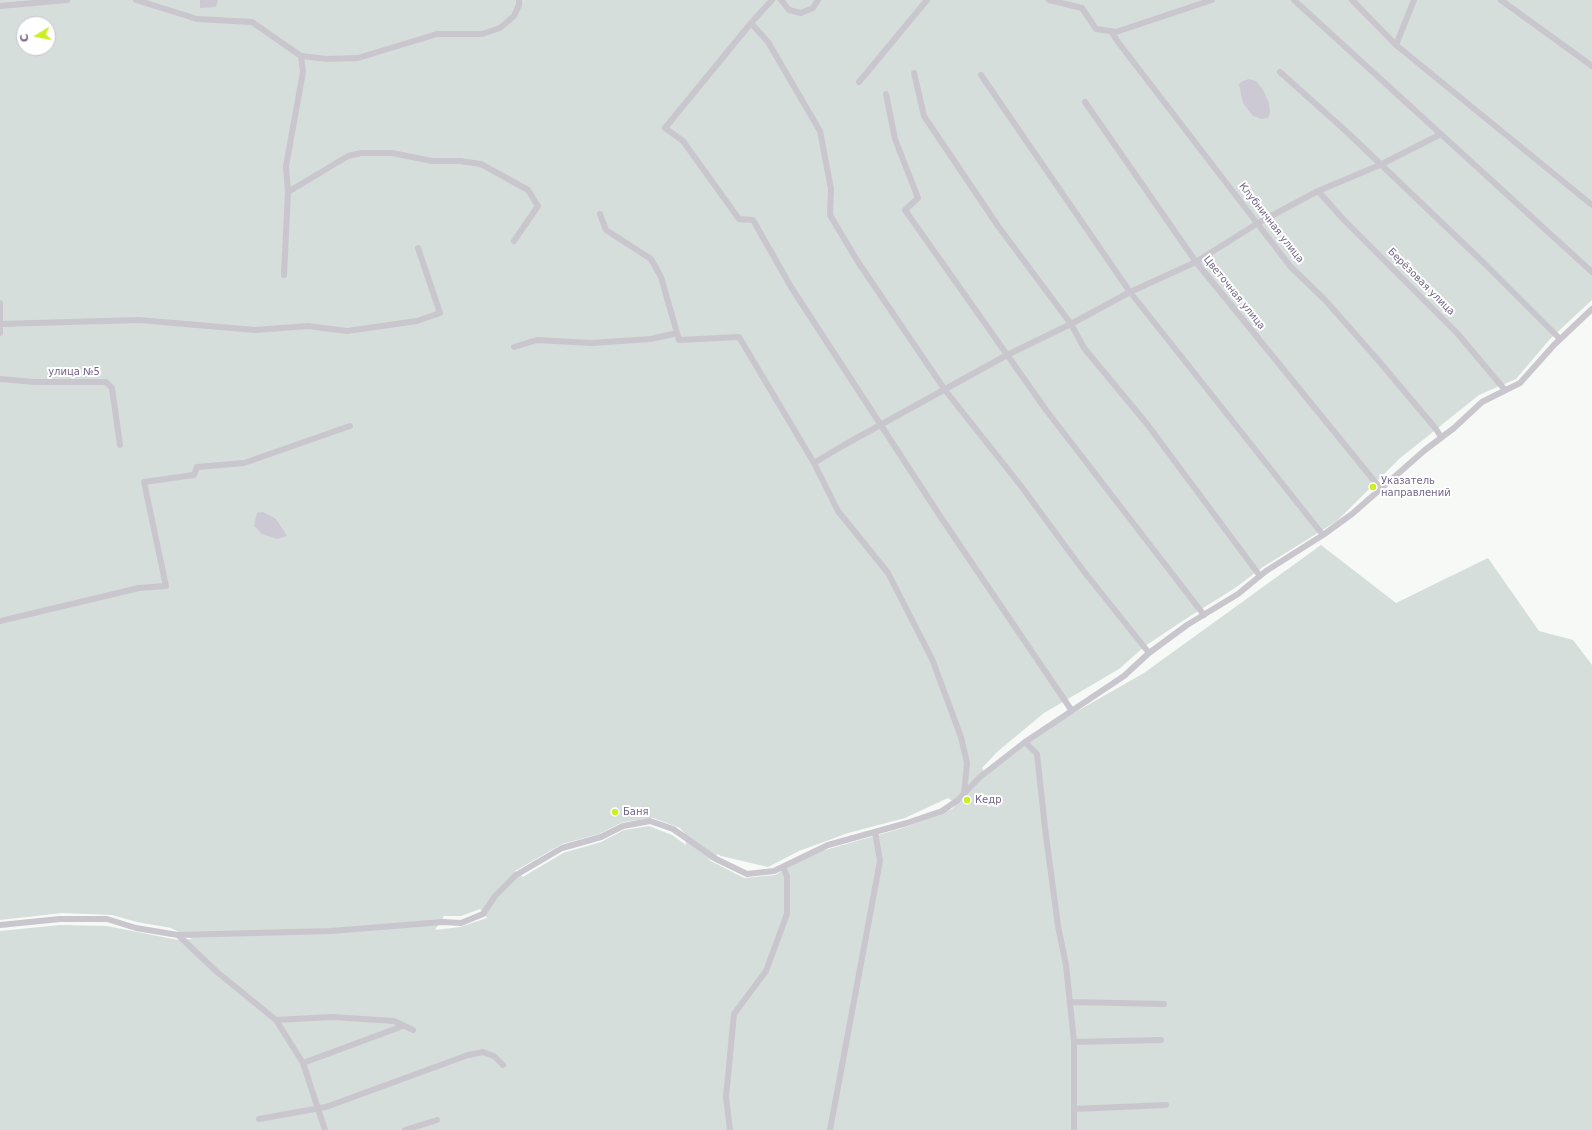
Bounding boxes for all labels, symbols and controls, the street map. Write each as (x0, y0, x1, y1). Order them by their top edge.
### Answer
north arrow (16, 16, 56, 56)
text: С (18, 33, 32, 43)
street label: Клубничная улица (1236, 181, 1306, 265)
street label: Берёзовая улица (1385, 246, 1457, 318)
street label: Цветочная улица (1201, 254, 1267, 332)
street label: улица №5 (48, 366, 100, 378)
place label: Указатель направлений (1381, 475, 1451, 498)
marker: Указатель направлений (1368, 482, 1378, 492)
place label: Кедр (975, 794, 1002, 806)
marker: Кедр (962, 795, 972, 805)
place label: Баня (623, 806, 649, 818)
marker: Баня (610, 807, 620, 817)

